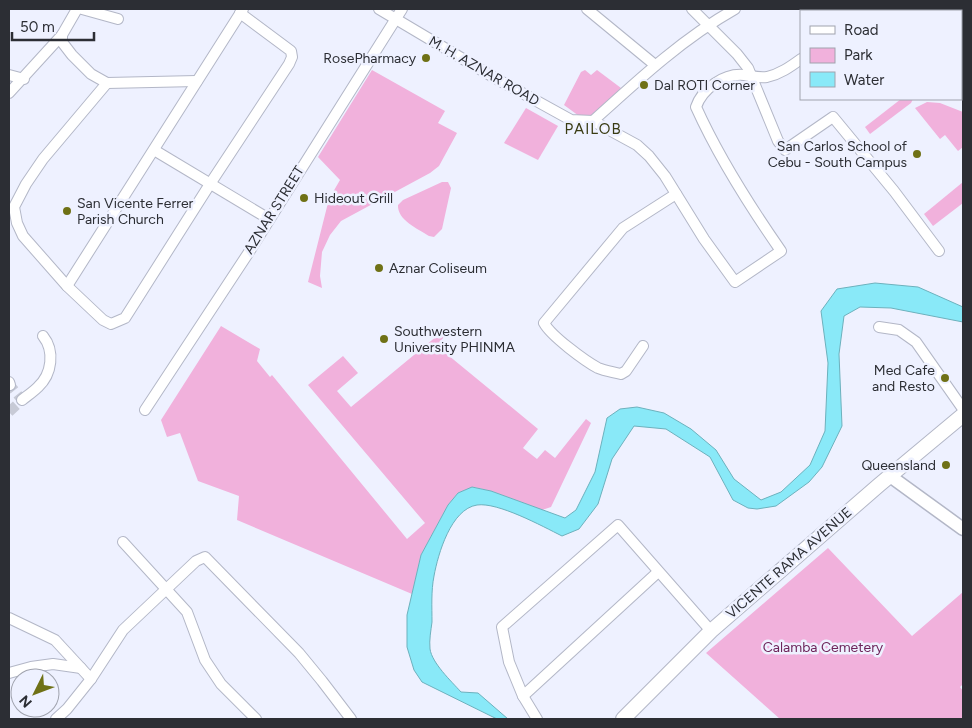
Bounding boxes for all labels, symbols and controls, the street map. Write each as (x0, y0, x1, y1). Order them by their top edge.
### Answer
scale bar (12, 10, 95, 42)
legend (800, 10, 962, 100)
text: 50 m (20, 18, 55, 36)
text: Road (844, 21, 879, 39)
street label: M. H. AZNAR ROAD (426, 32, 542, 110)
text: Park (844, 46, 873, 64)
place label: RosePharmacy (323, 50, 417, 67)
marker: RosePharmacy (420, 52, 432, 64)
text: Water (844, 71, 884, 89)
place label: Dal ROTI Corner (654, 77, 755, 94)
marker: Dal ROTI Corner (638, 79, 650, 91)
district label: PAILOB (564, 120, 622, 138)
place label: San Carlos School of Cebu - South Campus (768, 138, 908, 171)
marker: San Carlos School of Cebu - South Campus (911, 148, 923, 160)
street label: AZNAR STREET (240, 163, 308, 257)
place label: Hideout Grill (314, 190, 393, 207)
marker: Hideout Grill (298, 192, 310, 204)
place label: San Vicente Ferrer Parish Church (77, 195, 194, 228)
marker: San Vicente Ferrer Parish Church (61, 205, 73, 217)
place label: Aznar Coliseum (389, 260, 487, 277)
marker: Aznar Coliseum (373, 262, 385, 274)
place label: Southwestern University PHINMA (394, 323, 515, 356)
marker: Southwestern University PHINMA (378, 333, 390, 345)
place label: Med Cafe and Resto (872, 362, 935, 395)
marker: Med Cafe and Resto (939, 372, 951, 384)
place label: Queensland (861, 457, 936, 474)
marker: Queensland (940, 459, 952, 471)
street label: VICENTE RAMA AVENUE (723, 504, 855, 622)
park label: Calamba Cemetery (763, 639, 884, 656)
north arrow (10, 668, 60, 718)
text: N (16, 692, 36, 711)

